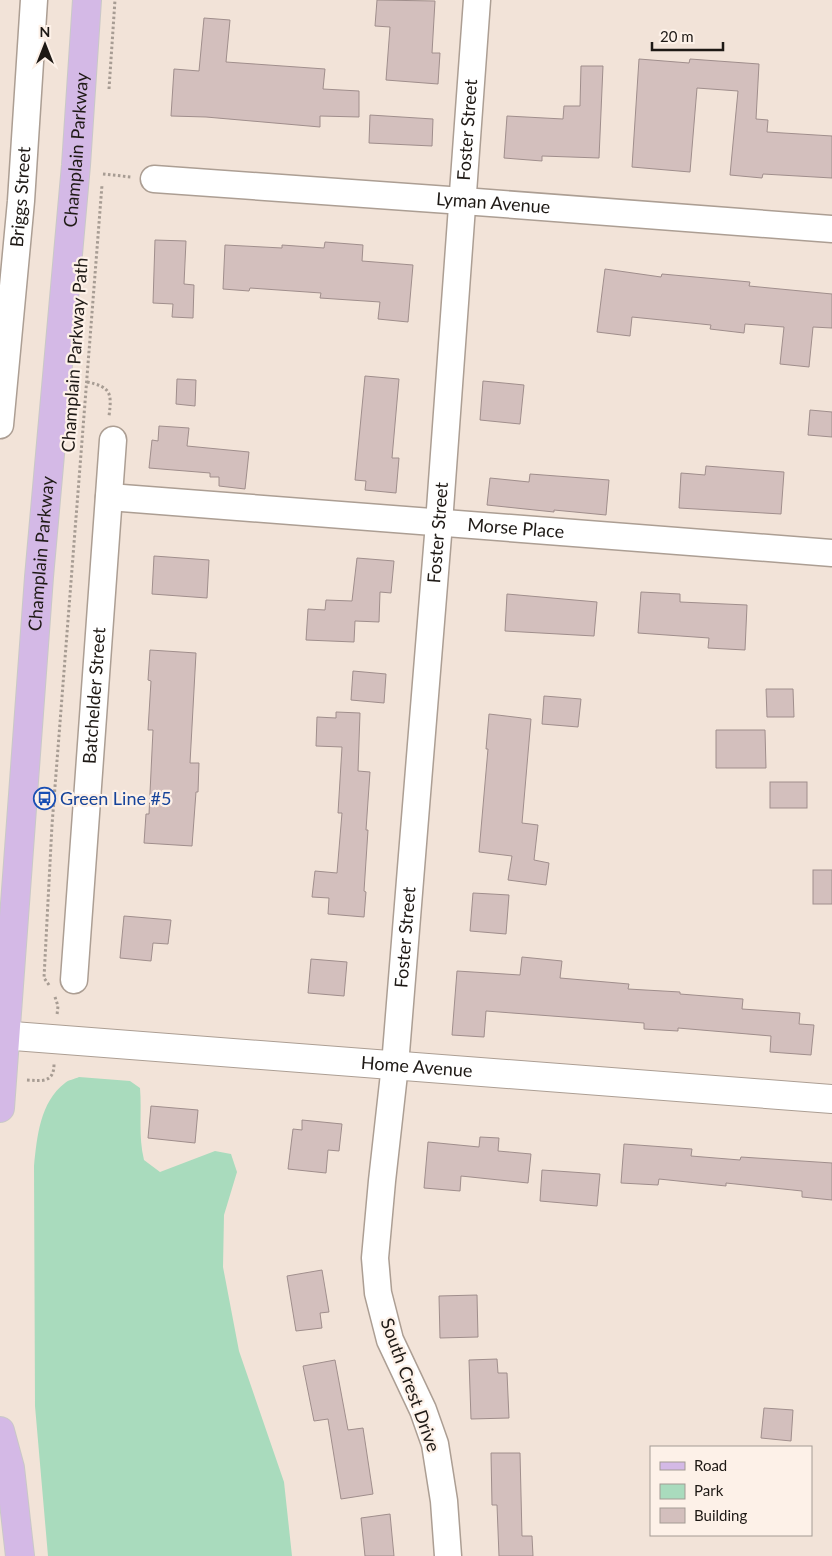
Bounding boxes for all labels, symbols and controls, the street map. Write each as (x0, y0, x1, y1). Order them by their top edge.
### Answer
north arrow (20, 20, 70, 70)
scale bar (652, 20, 723, 52)
text: N (40, 23, 50, 40)
text: 20 m (660, 27, 694, 45)
street label: Champlain Parkway (58, 71, 92, 228)
street label: Foster Street (452, 78, 481, 181)
street label: Briggs Street (5, 145, 35, 248)
street label: Lyman Avenue (435, 187, 551, 218)
street label: Champlain Parkway Path (56, 257, 92, 453)
street label: Champlain Parkway (23, 474, 58, 632)
street label: Foster Street (422, 481, 452, 584)
street label: Morse Place (467, 513, 565, 542)
street label: Batchelder Street (78, 626, 109, 765)
bus stop icon: Green Line #5 (32, 787, 56, 811)
place label: Green Line #5 (60, 787, 171, 809)
street label: Foster Street (389, 885, 419, 989)
street label: Home Avenue (360, 1051, 473, 1081)
street label: South Crest Drive (377, 1315, 445, 1454)
legend (650, 1446, 812, 1536)
text: Road (694, 1456, 727, 1474)
text: Park (694, 1481, 724, 1499)
text: Building (694, 1506, 747, 1524)

